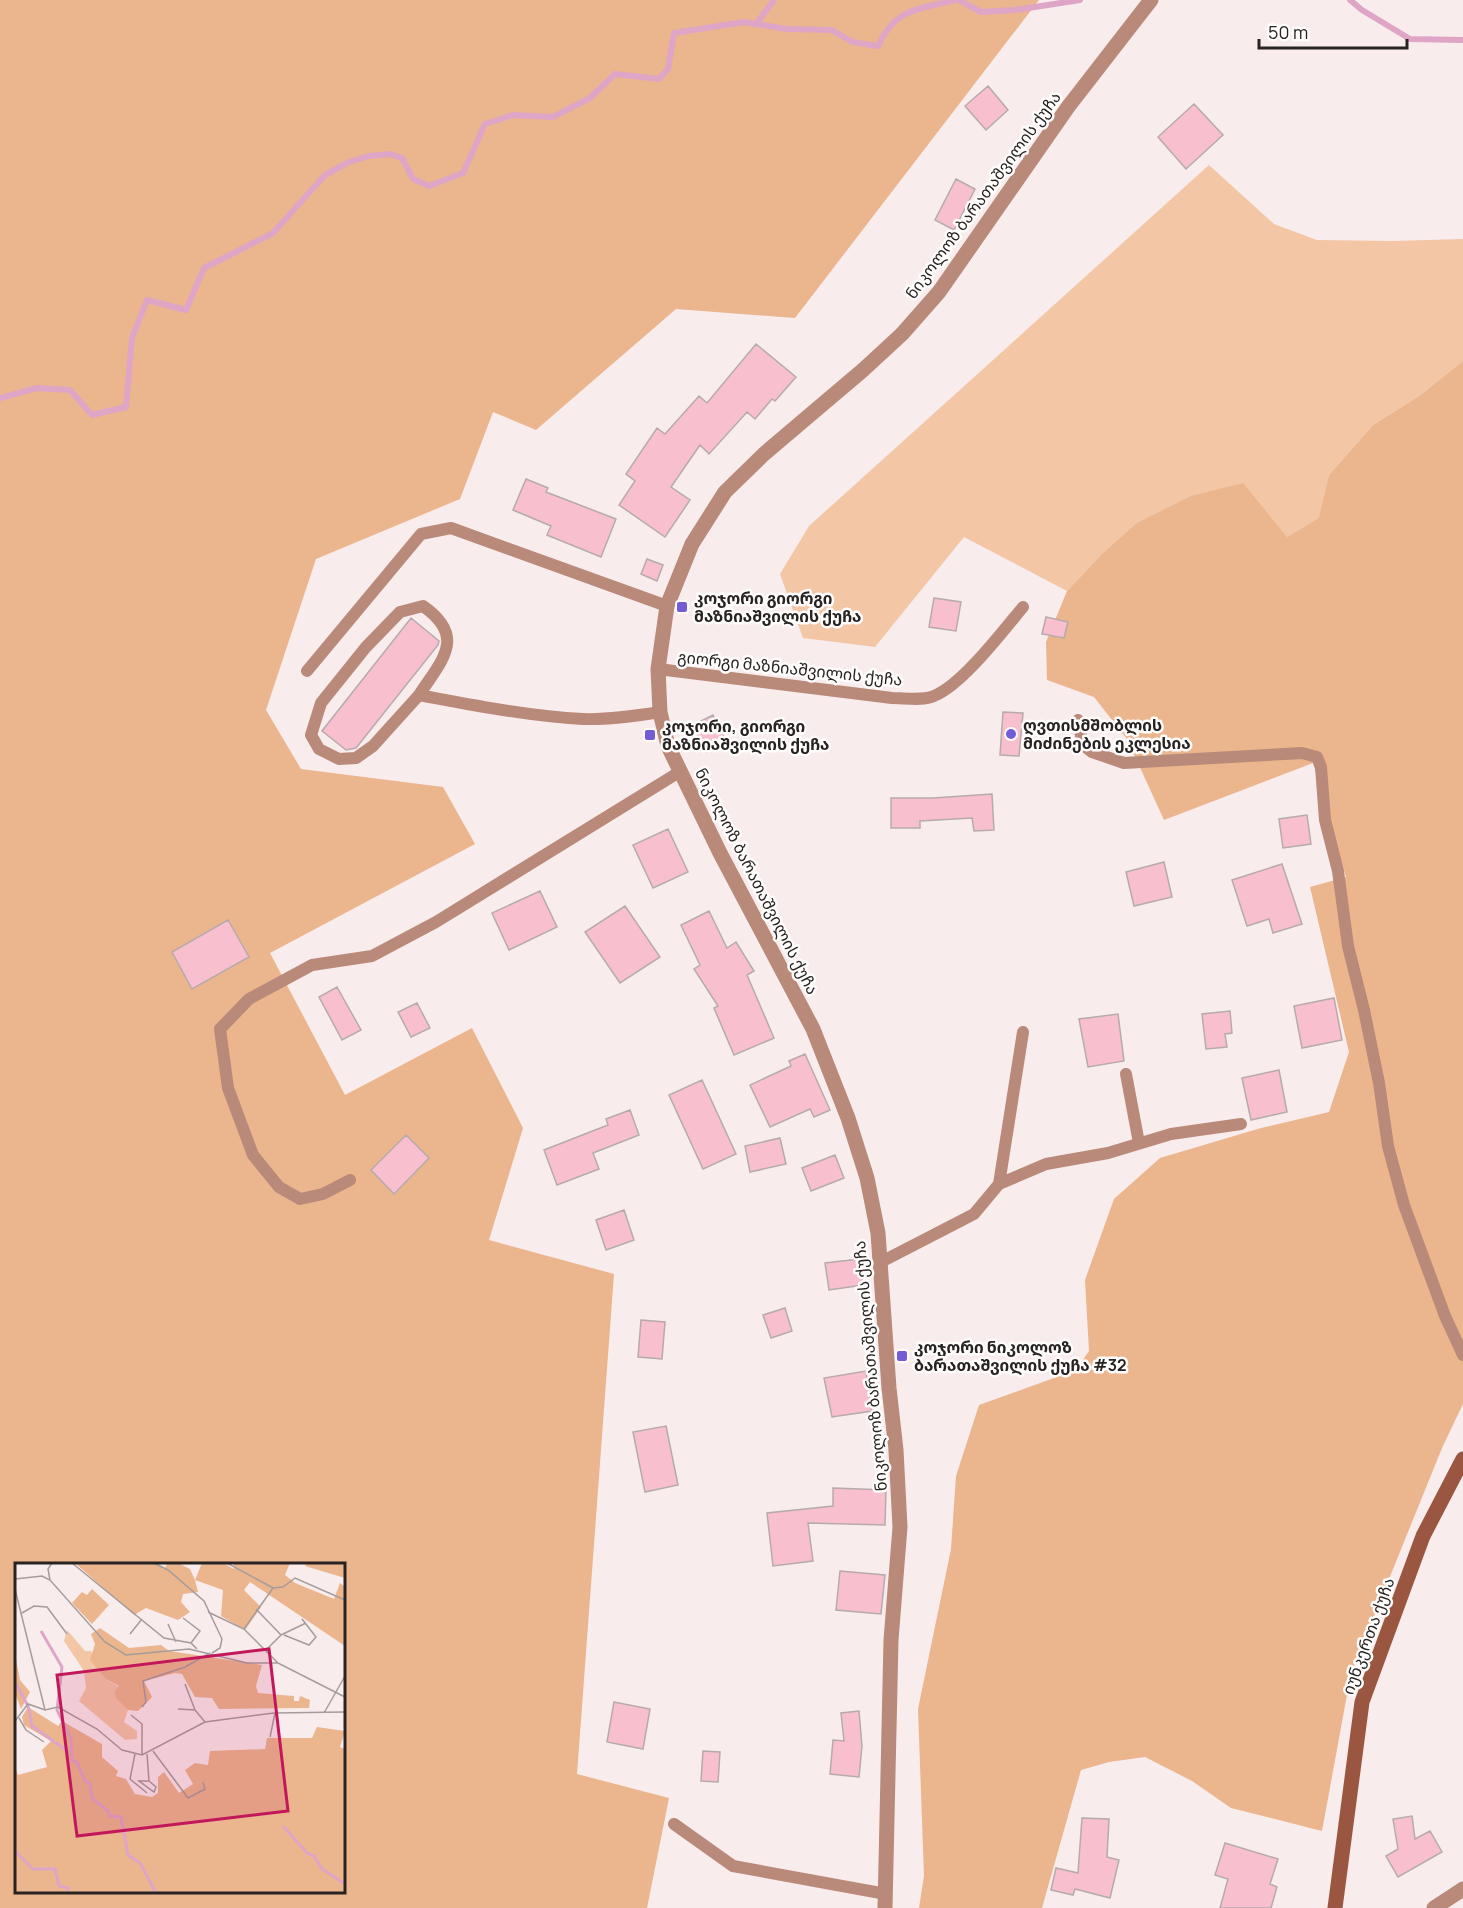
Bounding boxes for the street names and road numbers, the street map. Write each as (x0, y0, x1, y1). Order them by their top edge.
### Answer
street label: ნიკოლოზ ბარათაშვილის ქუჩა (900, 87, 1066, 303)
street label: გიორგი მაზნიაშვილის ქუჩა (677, 645, 903, 691)
street label: ნიკოლოზ ბარათაშვილის ქუჩა (690, 764, 824, 998)
street label: ნიკოლოზ ბარათაშვილის ქუჩა (848, 1240, 892, 1492)
street label: იუნკერთა ქუჩა (1337, 1574, 1399, 1698)

